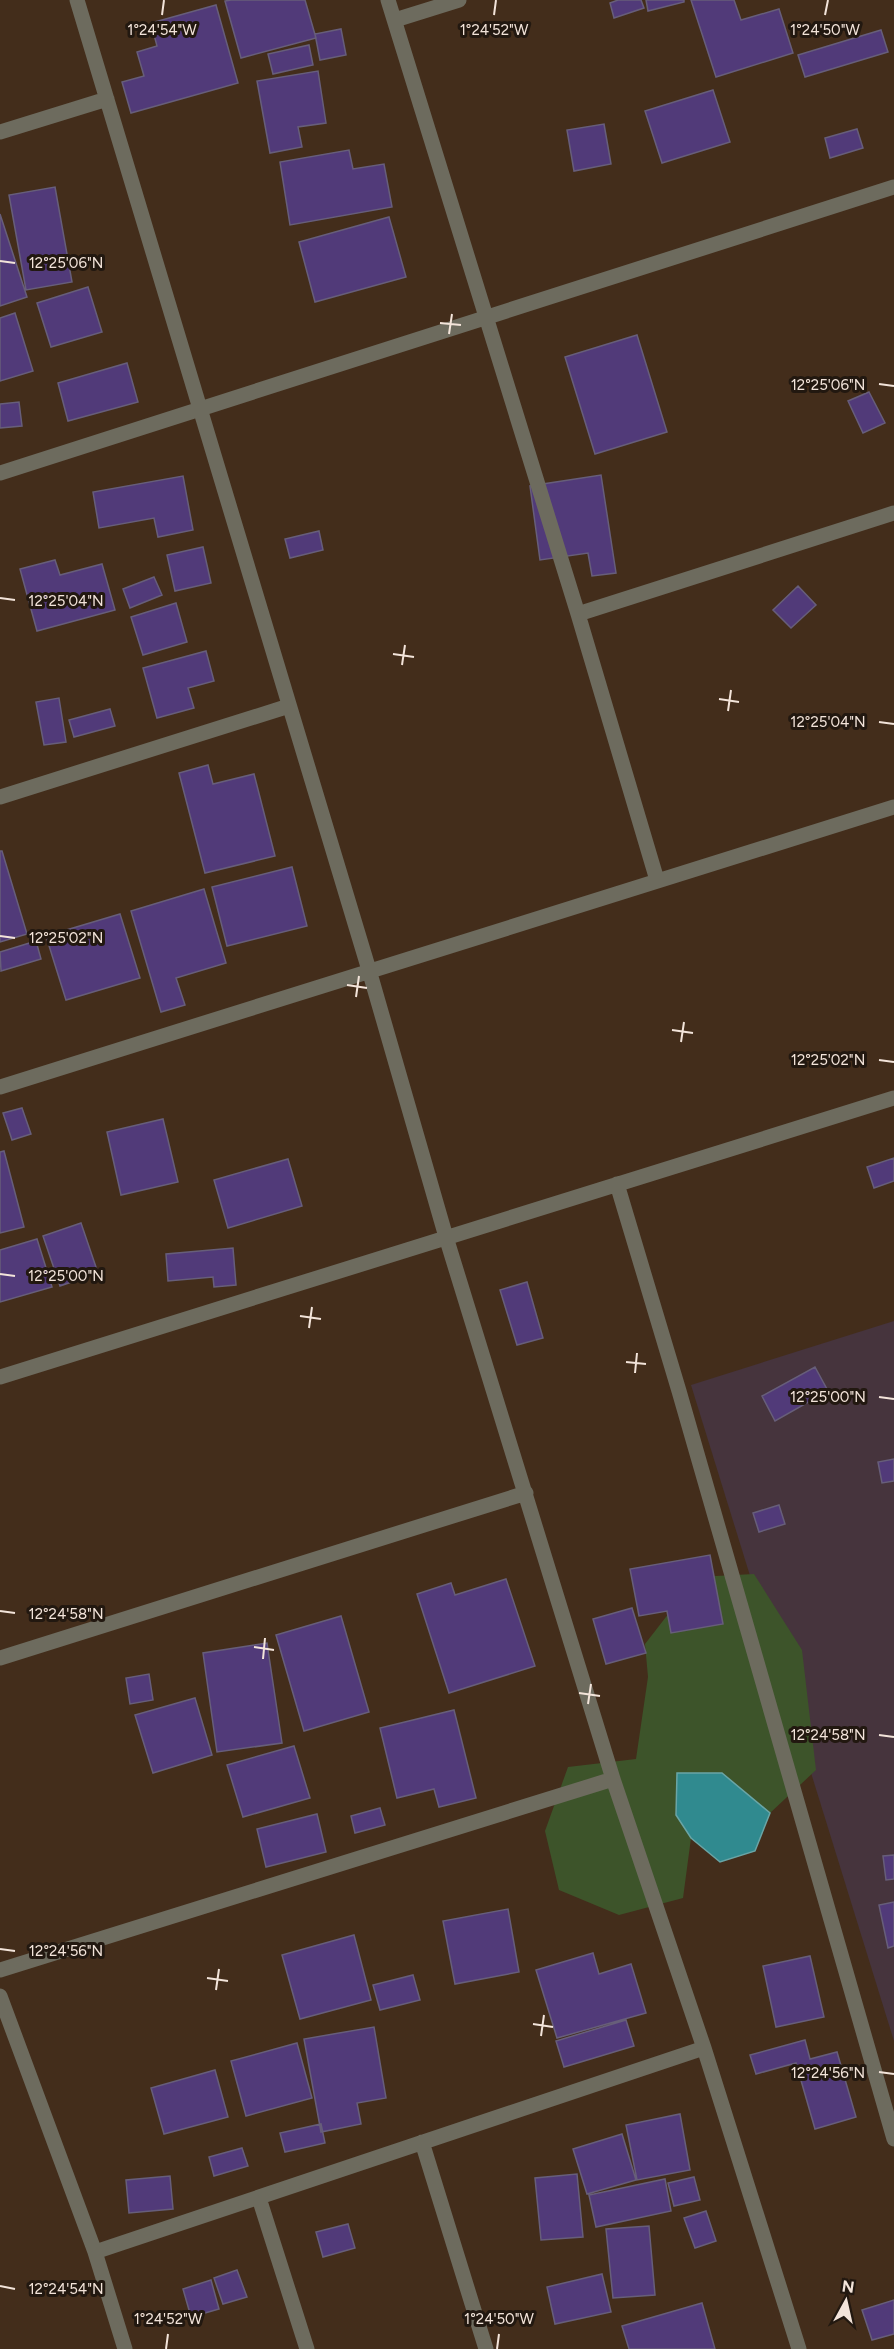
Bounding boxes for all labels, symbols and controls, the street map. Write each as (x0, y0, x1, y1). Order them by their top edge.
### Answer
text: 1°24'54"W (127, 21, 197, 39)
text: 1°24'52"W (460, 21, 529, 39)
text: 1°24'50"W (790, 21, 861, 39)
text: 12°25'06"N (29, 254, 103, 272)
text: 12°25'06"N (791, 376, 865, 394)
text: 12°25'04"N (28, 592, 104, 610)
text: 12°25'04"N (790, 713, 866, 731)
text: 12°25'02"N (29, 929, 103, 947)
text: 12°25'02"N (791, 1051, 865, 1069)
text: 12°25'00"N (28, 1267, 104, 1285)
text: 12°25'00"N (790, 1388, 866, 1406)
text: 12°24'58"N (28, 1605, 104, 1623)
text: 12°24'58"N (790, 1726, 866, 1744)
text: 12°24'56"N (29, 1942, 103, 1960)
text: 12°24'56"N (791, 2064, 865, 2082)
north arrow (816, 2271, 876, 2331)
text: N (841, 2276, 855, 2297)
text: 12°24'54"N (28, 2280, 104, 2298)
text: 1°24'52"W (134, 2310, 203, 2328)
text: 1°24'50"W (464, 2310, 535, 2328)

